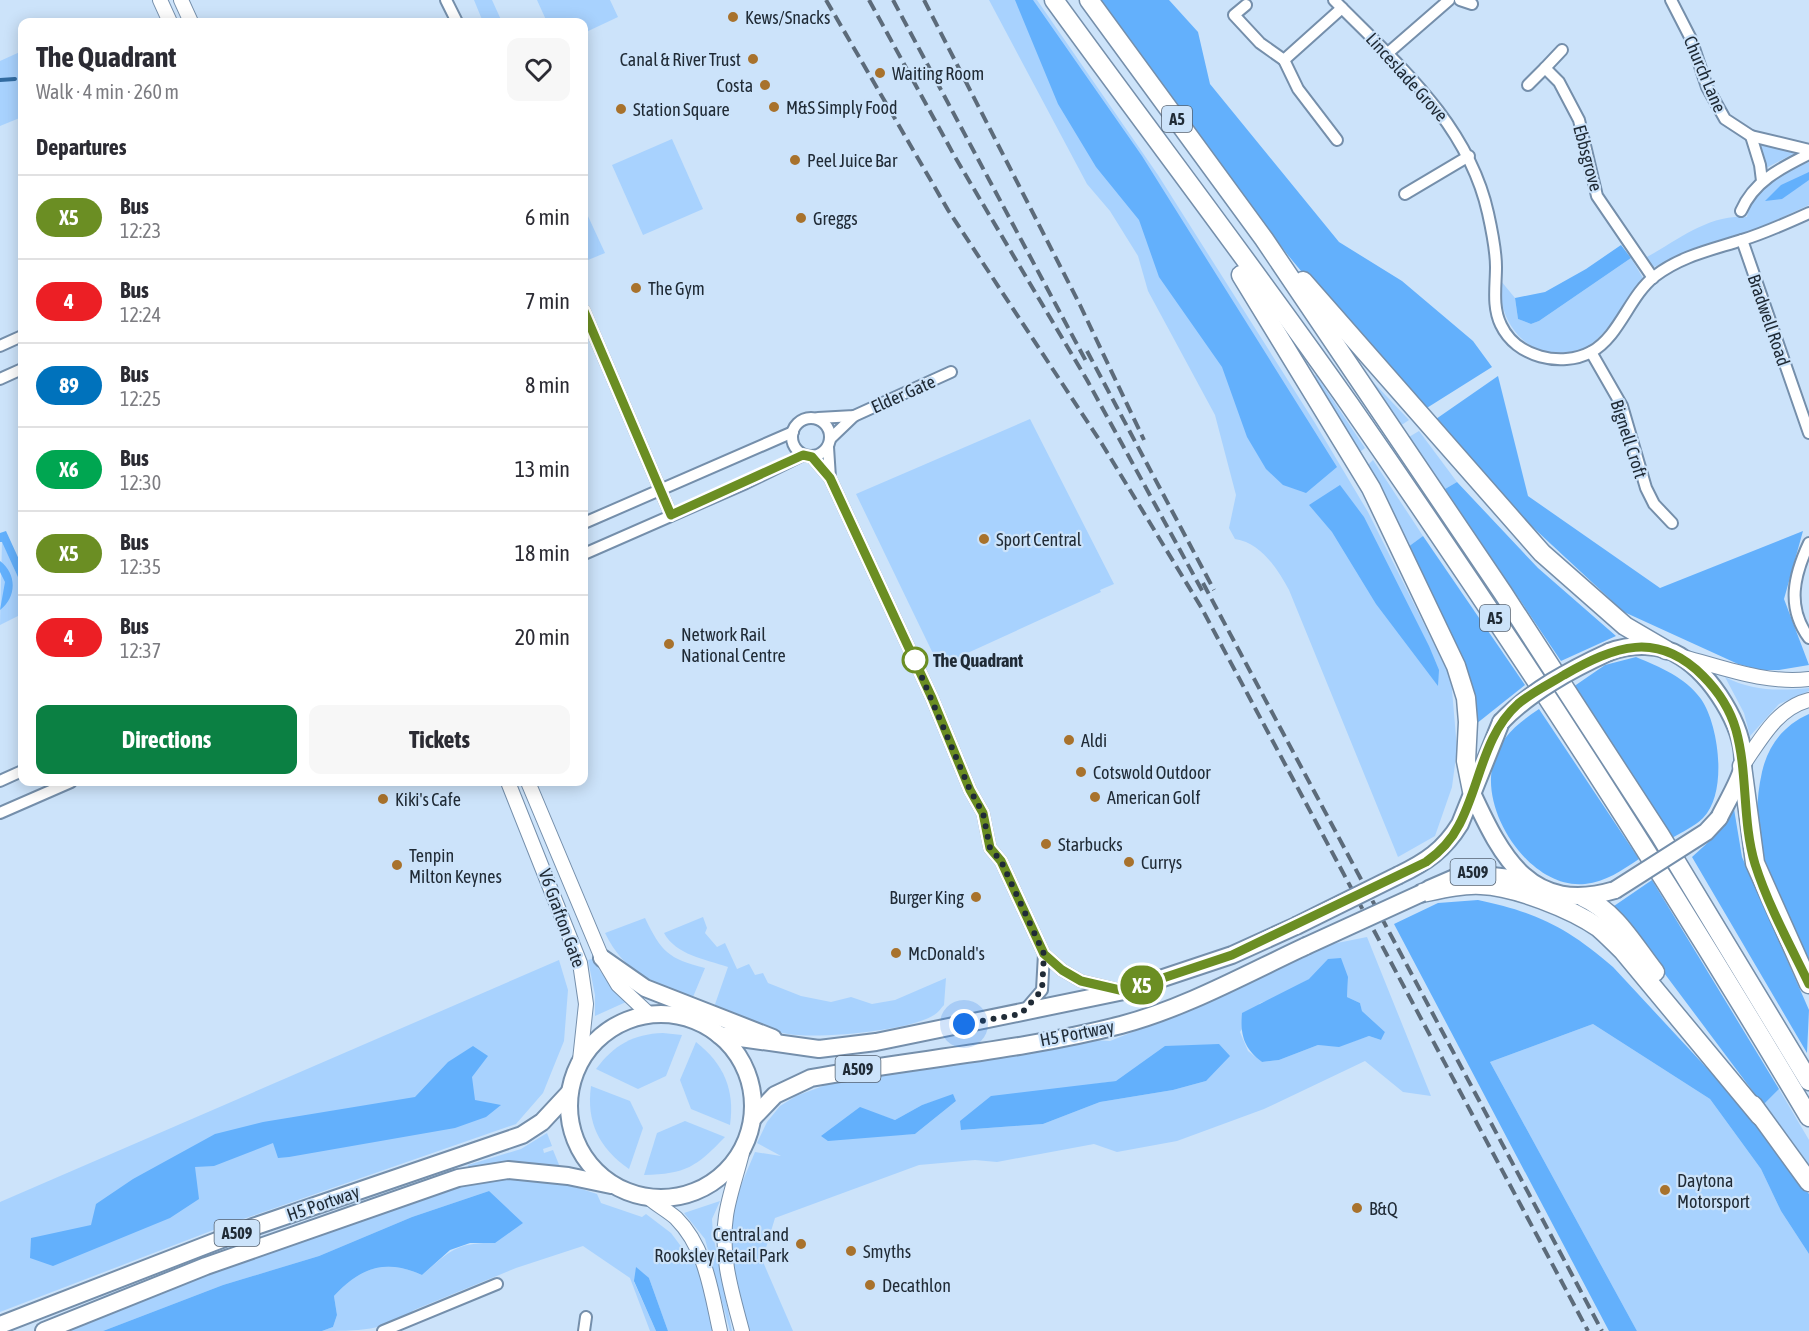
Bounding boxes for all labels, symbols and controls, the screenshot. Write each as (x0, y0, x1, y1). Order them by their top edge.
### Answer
place label: Kews/Snacks (745, 7, 830, 28)
marker: Kews/Snacks (726, 10, 740, 24)
street label: Linceslade Grove (1362, 28, 1452, 126)
street label: Church Lane (1680, 33, 1730, 115)
button: heart (507, 38, 570, 101)
text: The Quadrant (36, 41, 176, 73)
place label: Canal & River Trust (620, 49, 741, 70)
marker: Canal & River Trust (746, 52, 760, 66)
place label: Waiting Room (892, 63, 984, 84)
marker: Waiting Room (873, 66, 887, 80)
place label: Costa (717, 75, 753, 96)
marker: Costa (758, 78, 772, 92)
text: Walk · 4 min · 260 m (36, 80, 179, 103)
place label: M&S Simply Food (786, 97, 897, 118)
place label: Station Square (633, 99, 730, 120)
marker: M&S Simply Food (767, 100, 781, 114)
marker: Station Square (614, 102, 628, 116)
road number: A5 (1162, 106, 1192, 132)
street label: Ebbsgrove (1569, 123, 1607, 193)
text: Departures (36, 134, 126, 160)
place label: Peel Juice Bar (807, 150, 898, 171)
marker: Peel Juice Bar (788, 153, 802, 167)
text: Bus (120, 193, 149, 219)
text: 6 min (525, 204, 570, 230)
text: X5 (59, 205, 79, 229)
place label: Greggs (813, 208, 858, 229)
marker: Greggs (794, 211, 808, 225)
text: 12:23 (120, 219, 161, 242)
street label: Bradwell Road (1744, 271, 1794, 369)
text: Bus (120, 277, 149, 303)
place label: The Gym (648, 278, 705, 299)
marker: The Gym (629, 281, 643, 295)
text: 7 min (525, 288, 570, 314)
text: 4 (64, 289, 74, 313)
text: 12:24 (120, 303, 161, 326)
text: Bus (120, 361, 149, 387)
street label: Elder Gate (868, 371, 938, 417)
text: 8 min (525, 372, 570, 398)
text: 89 (59, 373, 79, 397)
text: 12:25 (120, 387, 161, 410)
street label: Bignell Croft (1606, 397, 1652, 481)
text: Bus (120, 445, 149, 471)
text: 13 min (515, 456, 570, 482)
text: X6 (59, 457, 79, 481)
text: 12:30 (120, 471, 161, 494)
text: Bus (120, 529, 149, 555)
place label: Sport Central (996, 529, 1082, 550)
marker: Sport Central (977, 532, 991, 546)
text: 18 min (515, 540, 570, 566)
text: X5 (59, 541, 79, 565)
text: 12:35 (120, 555, 161, 578)
road number: A5 (1480, 605, 1510, 631)
text: Bus (120, 613, 149, 639)
text: 20 min (515, 624, 570, 650)
place label: Network Rail National Centre (681, 624, 786, 666)
text: 4 (64, 625, 74, 649)
marker: Network Rail National Centre (662, 637, 676, 651)
text: 12:37 (120, 639, 161, 662)
marker: The Quadrant (902, 647, 928, 673)
place label: The Quadrant (933, 650, 1024, 671)
button: Directions (36, 705, 297, 774)
button: Tickets (309, 705, 570, 774)
place label: Aldi (1081, 730, 1107, 751)
marker: Aldi (1062, 733, 1076, 747)
place label: Cotswold Outdoor (1093, 762, 1211, 783)
marker: Cotswold Outdoor (1074, 765, 1088, 779)
place label: American Golf (1107, 787, 1200, 808)
place label: Kiki's Cafe (395, 789, 461, 810)
marker: American Golf (1088, 790, 1102, 804)
marker: Kiki's Cafe (376, 792, 390, 806)
place label: Starbucks (1058, 834, 1123, 855)
marker: Starbucks (1039, 837, 1053, 851)
place label: Tenpin Milton Keynes (409, 845, 502, 887)
place label: Currys (1141, 852, 1182, 873)
marker: Currys (1122, 855, 1136, 869)
marker: Tenpin Milton Keynes (390, 858, 404, 872)
road number: A509 (1450, 859, 1496, 885)
street label: V6 Grafton Gate (534, 866, 590, 970)
place label: Burger King (889, 887, 964, 908)
marker: Burger King (969, 890, 983, 904)
place label: McDonald's (908, 943, 985, 964)
marker: McDonald's (889, 946, 903, 960)
line badge: X5 (1115, 966, 1169, 1004)
text: X5 (1132, 973, 1152, 997)
your location (949, 1009, 979, 1039)
street label: H5 Portway (1038, 1016, 1116, 1050)
road number: A509 (836, 1056, 880, 1082)
place label: Daytona Motorsport (1677, 1170, 1750, 1212)
street label: H5 Portway (284, 1181, 362, 1225)
marker: Daytona Motorsport (1658, 1183, 1672, 1197)
place label: B&Q (1369, 1198, 1398, 1219)
marker: B&Q (1350, 1201, 1364, 1215)
road number: A509 (214, 1220, 260, 1246)
place label: Central and Rooksley Retail Park (654, 1224, 789, 1266)
marker: Central and Rooksley Retail Park (794, 1237, 808, 1251)
place label: Smyths (863, 1241, 911, 1262)
marker: Smyths (844, 1244, 858, 1258)
place label: Decathlon (882, 1275, 951, 1296)
marker: Decathlon (863, 1278, 877, 1292)

